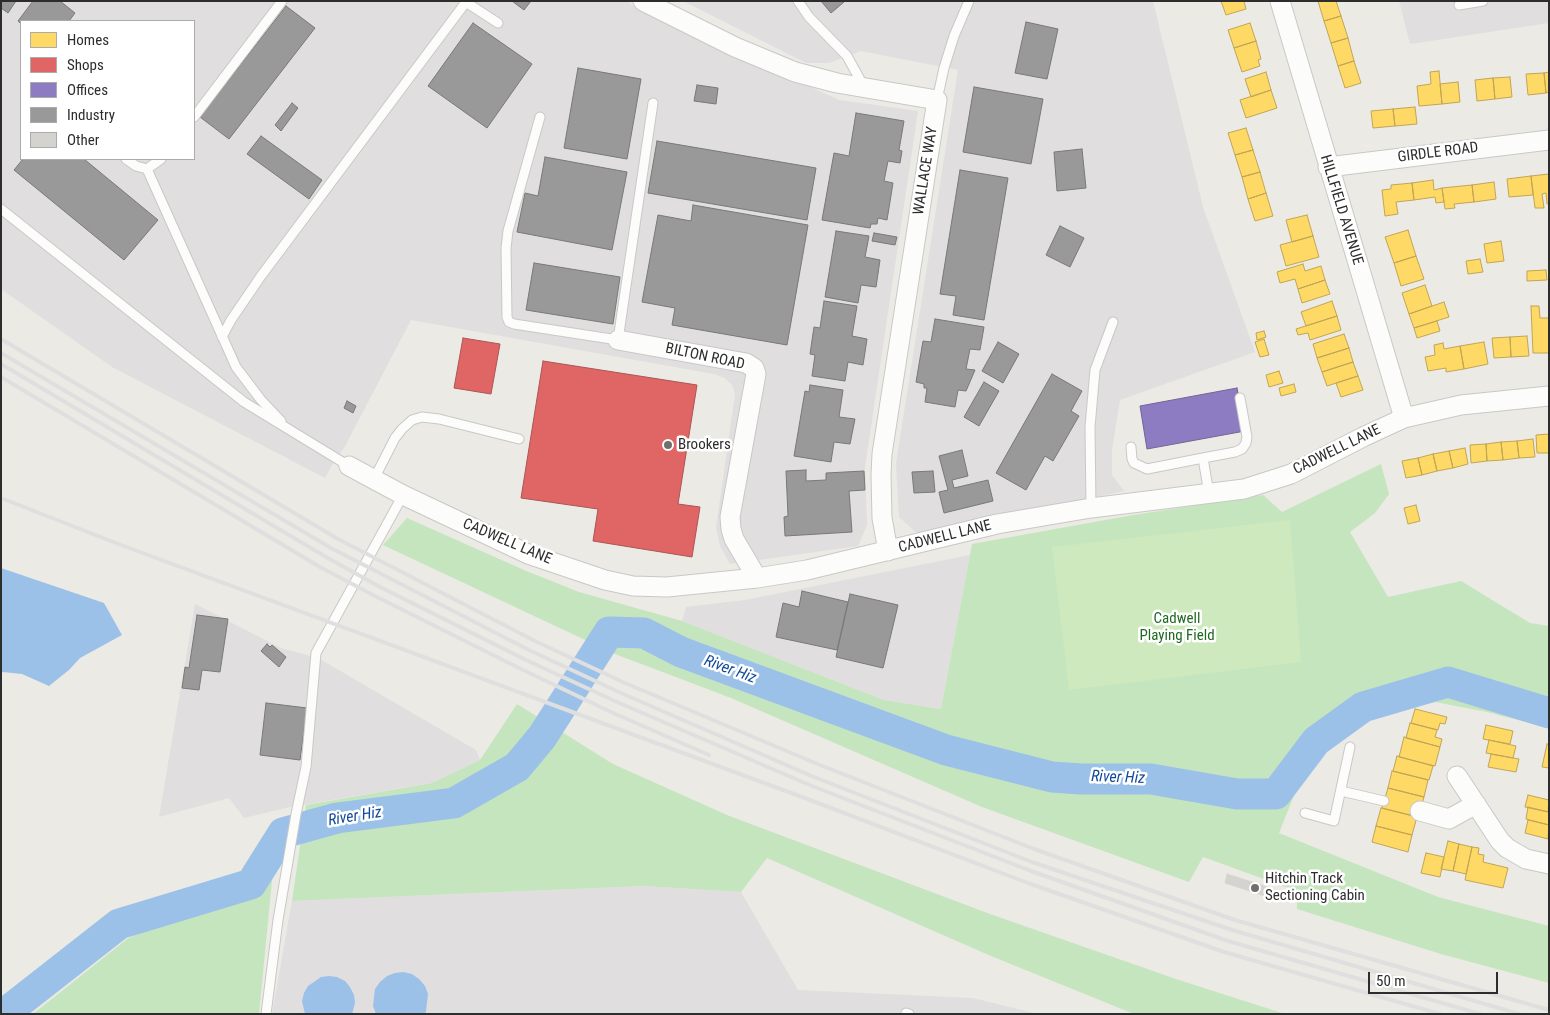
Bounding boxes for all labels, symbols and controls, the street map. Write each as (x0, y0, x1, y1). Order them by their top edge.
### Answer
legend (20, 20, 195, 160)
text: Homes (67, 31, 109, 49)
text: Shops (67, 56, 104, 74)
text: Offices (67, 81, 108, 99)
text: Industry (67, 106, 115, 124)
street label: WALLACE WAY (910, 126, 942, 216)
text: Other (67, 131, 99, 149)
street label: GIRDLE ROAD (1397, 139, 1479, 167)
street label: HILLFIELD AVENUE (1316, 153, 1366, 267)
street label: BILTON ROAD (664, 340, 746, 374)
street label: CADWELL LANE (1290, 421, 1384, 479)
place label: Brookers (678, 436, 731, 454)
marker: Brookers (662, 439, 674, 451)
street label: CADWELL LANE (460, 515, 554, 569)
street label: CADWELL LANE (897, 517, 993, 557)
park label: Cadwell Playing Field (1139, 610, 1215, 645)
water label: River Hiz (701, 652, 759, 688)
water label: River Hiz (1091, 767, 1145, 789)
water label: River Hiz (327, 803, 383, 831)
place label: Hitchin Track Sectioning Cabin (1265, 870, 1365, 905)
marker: Hitchin Track Sectioning Cabin (1249, 882, 1261, 894)
scale bar (1370, 962, 1500, 994)
text: 50 m (1376, 972, 1406, 990)

